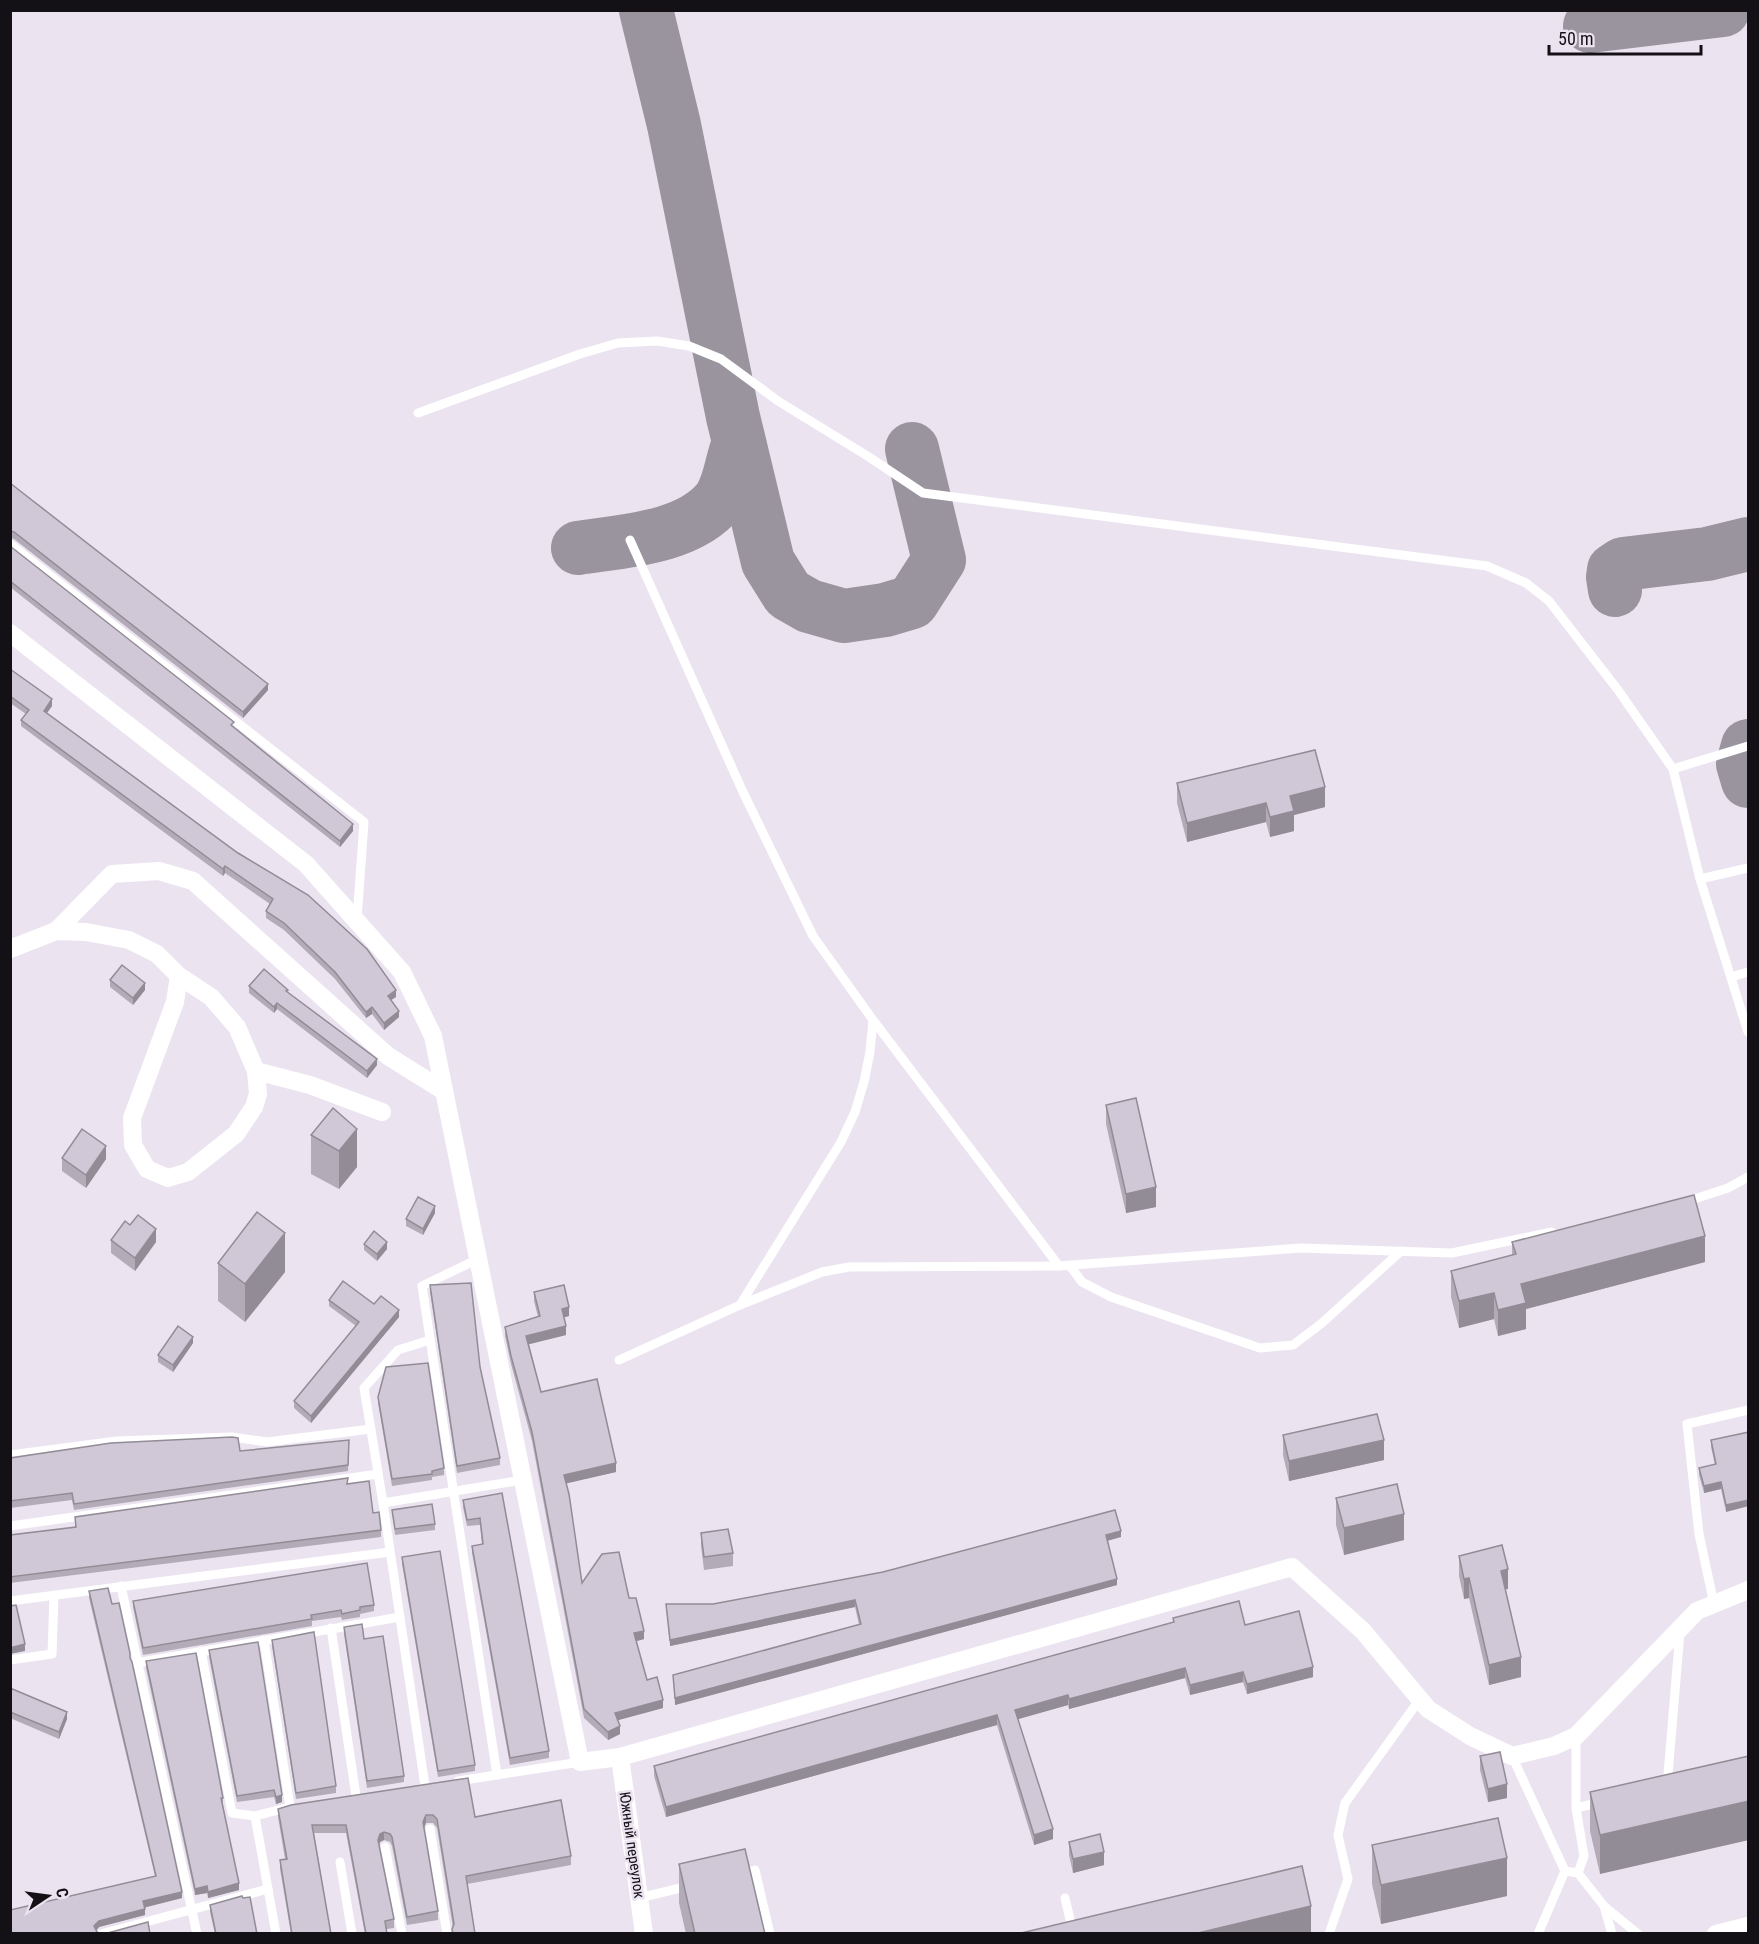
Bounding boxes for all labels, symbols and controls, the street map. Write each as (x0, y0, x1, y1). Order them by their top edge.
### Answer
scale bar (1549, 18, 1700, 56)
text: 50 m (1558, 28, 1593, 49)
street label: Южный переулок (616, 1790, 648, 1900)
north arrow (18, 1866, 78, 1926)
text: С (52, 1886, 72, 1899)

